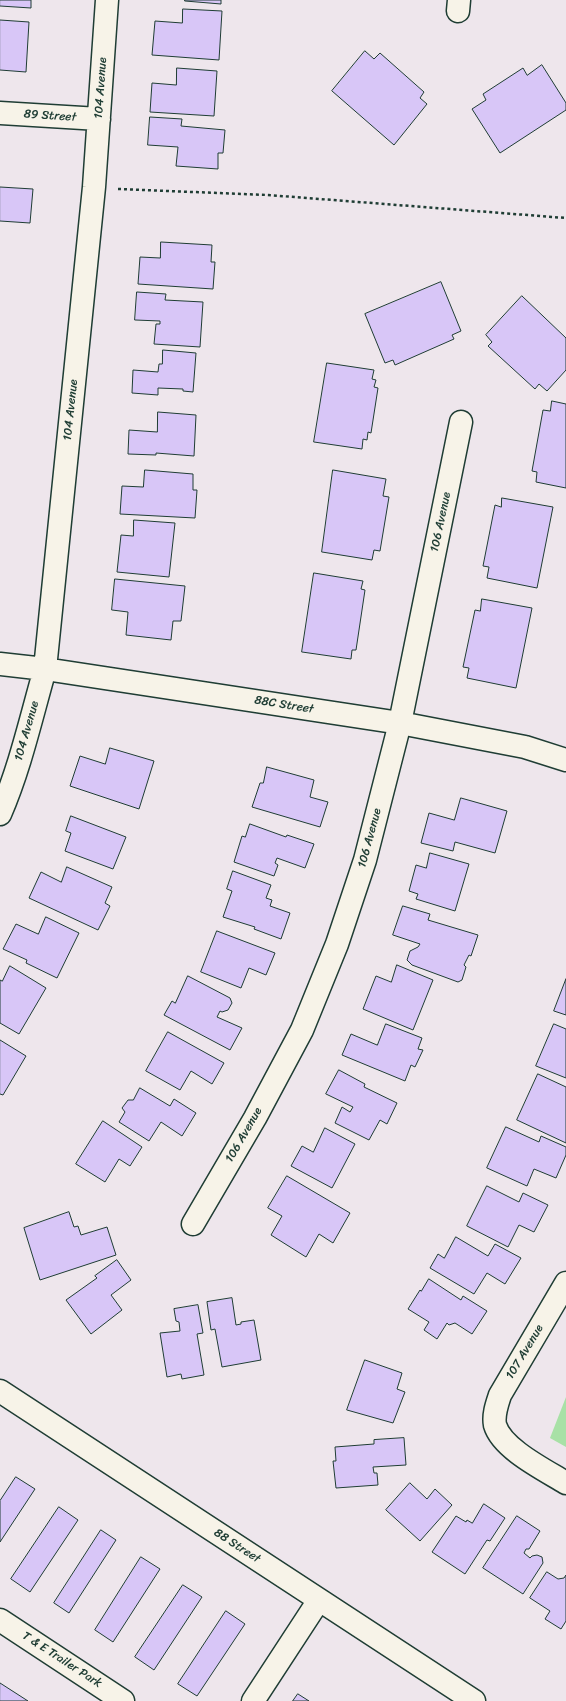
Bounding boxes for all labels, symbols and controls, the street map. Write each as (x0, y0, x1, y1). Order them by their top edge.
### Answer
street label: 104 Avenue (92, 57, 110, 119)
street label: 89 Street (23, 107, 77, 125)
street label: 104 Avenue (61, 379, 81, 441)
street label: 106 Avenue (428, 491, 454, 553)
street label: 88C Street (253, 693, 315, 717)
street label: 104 Avenue (12, 699, 42, 763)
street label: 106 Avenue (355, 807, 385, 869)
street label: 106 Avenue (223, 1105, 265, 1165)
street label: 107 Avenue (503, 1322, 547, 1382)
street label: 88 Street (211, 1526, 263, 1566)
street label: T & E Trailer Park (20, 1629, 104, 1691)

